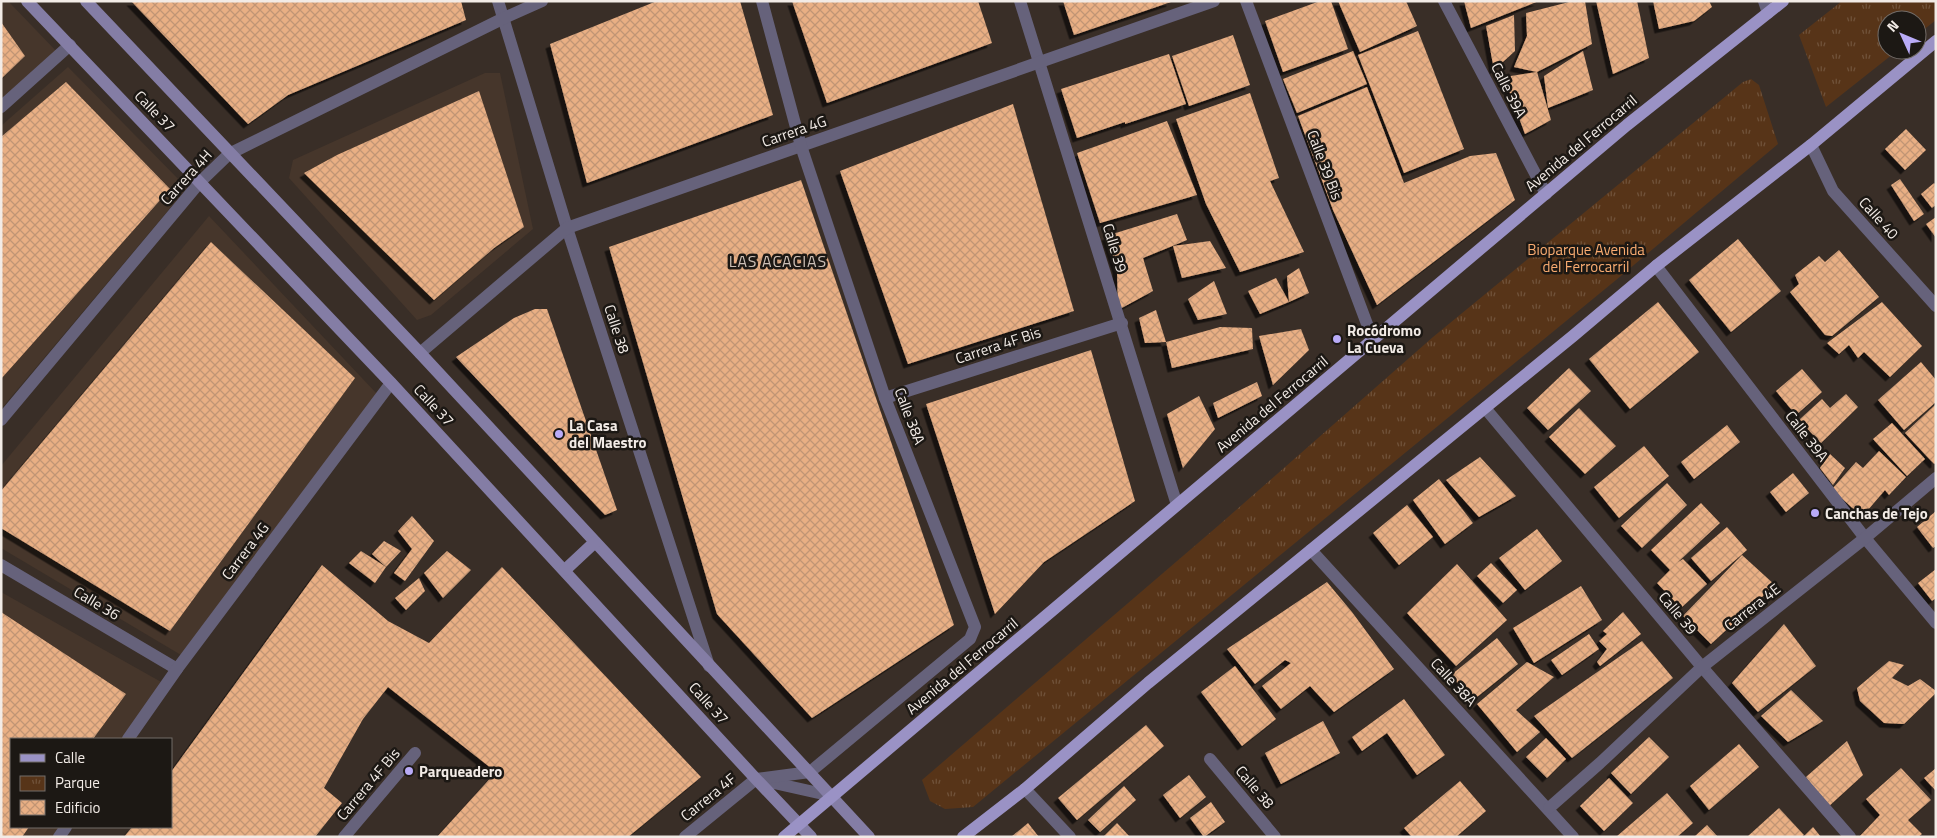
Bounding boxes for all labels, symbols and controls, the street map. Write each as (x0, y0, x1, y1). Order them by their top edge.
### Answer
north arrow (1877, 10, 1927, 60)
text: N (1881, 15, 1903, 36)
street label: Calle 39A (1485, 58, 1533, 122)
street label: Calle 37 (129, 85, 181, 137)
street label: Avenida del Ferrocarril (1520, 89, 1642, 197)
street label: Carrera 4G (759, 109, 829, 153)
street label: Calle 39 Bis (1301, 127, 1349, 203)
street label: Carrera 4H (155, 144, 217, 210)
street label: Calle 40 (1854, 192, 1904, 244)
street label: Calle 39 (1097, 221, 1133, 275)
park label: Bioparque Avenida del Ferrocarril (1527, 238, 1645, 278)
district label: LAS ACACIAS (729, 249, 827, 273)
street label: Calle 38 (598, 302, 636, 356)
place label: Rocódromo La Cueva (1347, 319, 1421, 359)
street label: Carrera 4F Bis (952, 320, 1044, 370)
marker: Rocódromo La Cueva (1331, 333, 1343, 345)
street label: Avenida del Ferrocarril (1211, 350, 1333, 458)
street label: Calle 37 (408, 379, 460, 431)
street label: Calle 38A (889, 384, 931, 448)
street label: Calle 39A (1780, 406, 1834, 466)
place label: La Casa del Maestro (569, 414, 647, 454)
marker: La Casa del Maestro (553, 428, 565, 440)
place label: Canchas de Tejo (1825, 502, 1928, 525)
marker: Canchas de Tejo (1809, 507, 1821, 519)
street label: Carrera 4G (216, 517, 274, 585)
street label: Carrera 4E (1719, 578, 1785, 636)
street label: Calle 36 (70, 580, 124, 626)
street label: Calle 39 (1653, 586, 1703, 640)
street label: Avenida del Ferrocarril (901, 612, 1023, 720)
street label: Calle 38A (1425, 652, 1483, 712)
street label: Calle 37 (684, 677, 734, 729)
legend (10, 738, 172, 828)
street label: Carrera 4F Bis (331, 743, 405, 825)
text: Calle (55, 746, 85, 769)
place label: Parqueadero (419, 760, 502, 783)
street label: Calle 38 (1230, 760, 1280, 814)
marker: Parqueadero (403, 765, 415, 777)
street label: Carrera 4F (675, 767, 741, 827)
text: Parque (55, 771, 100, 794)
text: Edificio (55, 796, 100, 819)

